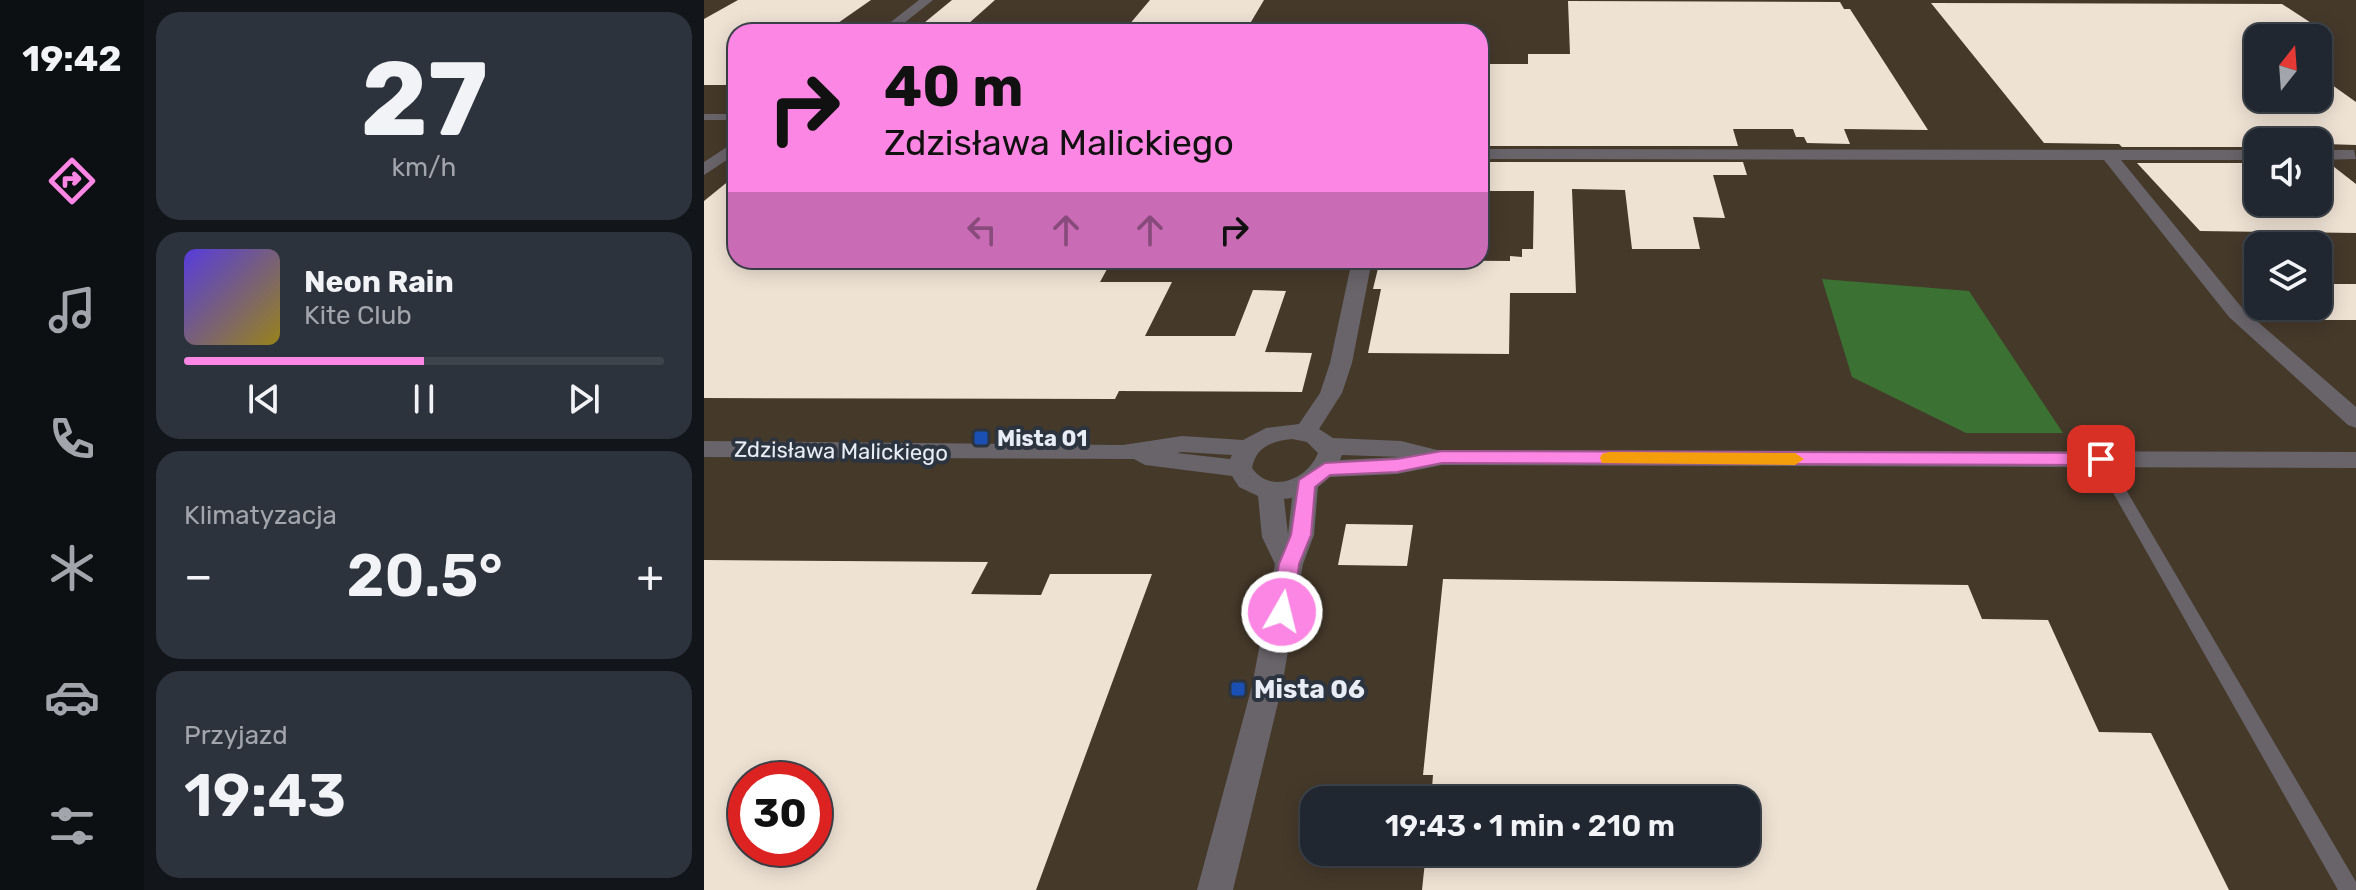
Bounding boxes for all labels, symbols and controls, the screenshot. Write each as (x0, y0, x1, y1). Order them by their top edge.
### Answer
north arrow (2244, 24, 2332, 112)
map controls (2244, 24, 2332, 320)
text: 19:42 (22, 37, 122, 80)
text: 27 (360, 38, 488, 161)
text: 40 m (884, 54, 1024, 120)
icon: right (752, 56, 856, 160)
text: Zdzisława Malickiego (884, 121, 1234, 164)
button: sound (2244, 128, 2332, 216)
text: km/h (392, 152, 456, 183)
icon: directions (44, 153, 100, 209)
icon: left (960, 208, 1004, 252)
icon: ahead (1044, 208, 1088, 252)
icon: ahead (1128, 208, 1172, 252)
icon: right (1212, 208, 1256, 252)
button: layers (2244, 232, 2332, 320)
text: Neon Rain (304, 264, 454, 300)
icon: music (44, 282, 100, 338)
text: Kite Club (304, 300, 412, 331)
icon: previous (242, 377, 286, 421)
icon: pause (402, 377, 446, 421)
icon: next (562, 377, 606, 421)
icon: phone (44, 411, 100, 467)
place label: Mista 01 (997, 425, 1087, 452)
pin (2067, 425, 2135, 493)
marker: Mista 01 (972, 429, 990, 447)
street label: Zdzisława Malickiego (734, 436, 948, 466)
icon: arrive (2079, 437, 2123, 481)
text: Klimatyzacja (184, 500, 337, 531)
icon: climate (44, 540, 100, 596)
text: 20.5° (346, 540, 503, 611)
text: − (184, 550, 213, 602)
text: + (637, 550, 664, 602)
position arrow (1240, 570, 1324, 654)
icon: car (44, 669, 100, 725)
place label: Mista 06 (1254, 674, 1365, 705)
marker: Mista 06 (1229, 680, 1247, 698)
text: Przyjazd (184, 720, 288, 751)
text: 19:43 (184, 760, 346, 831)
speed limit sign: 30 (728, 762, 832, 866)
icon: filters (44, 798, 100, 854)
text: 19:43 · 1 min · 210 m (1385, 808, 1675, 844)

